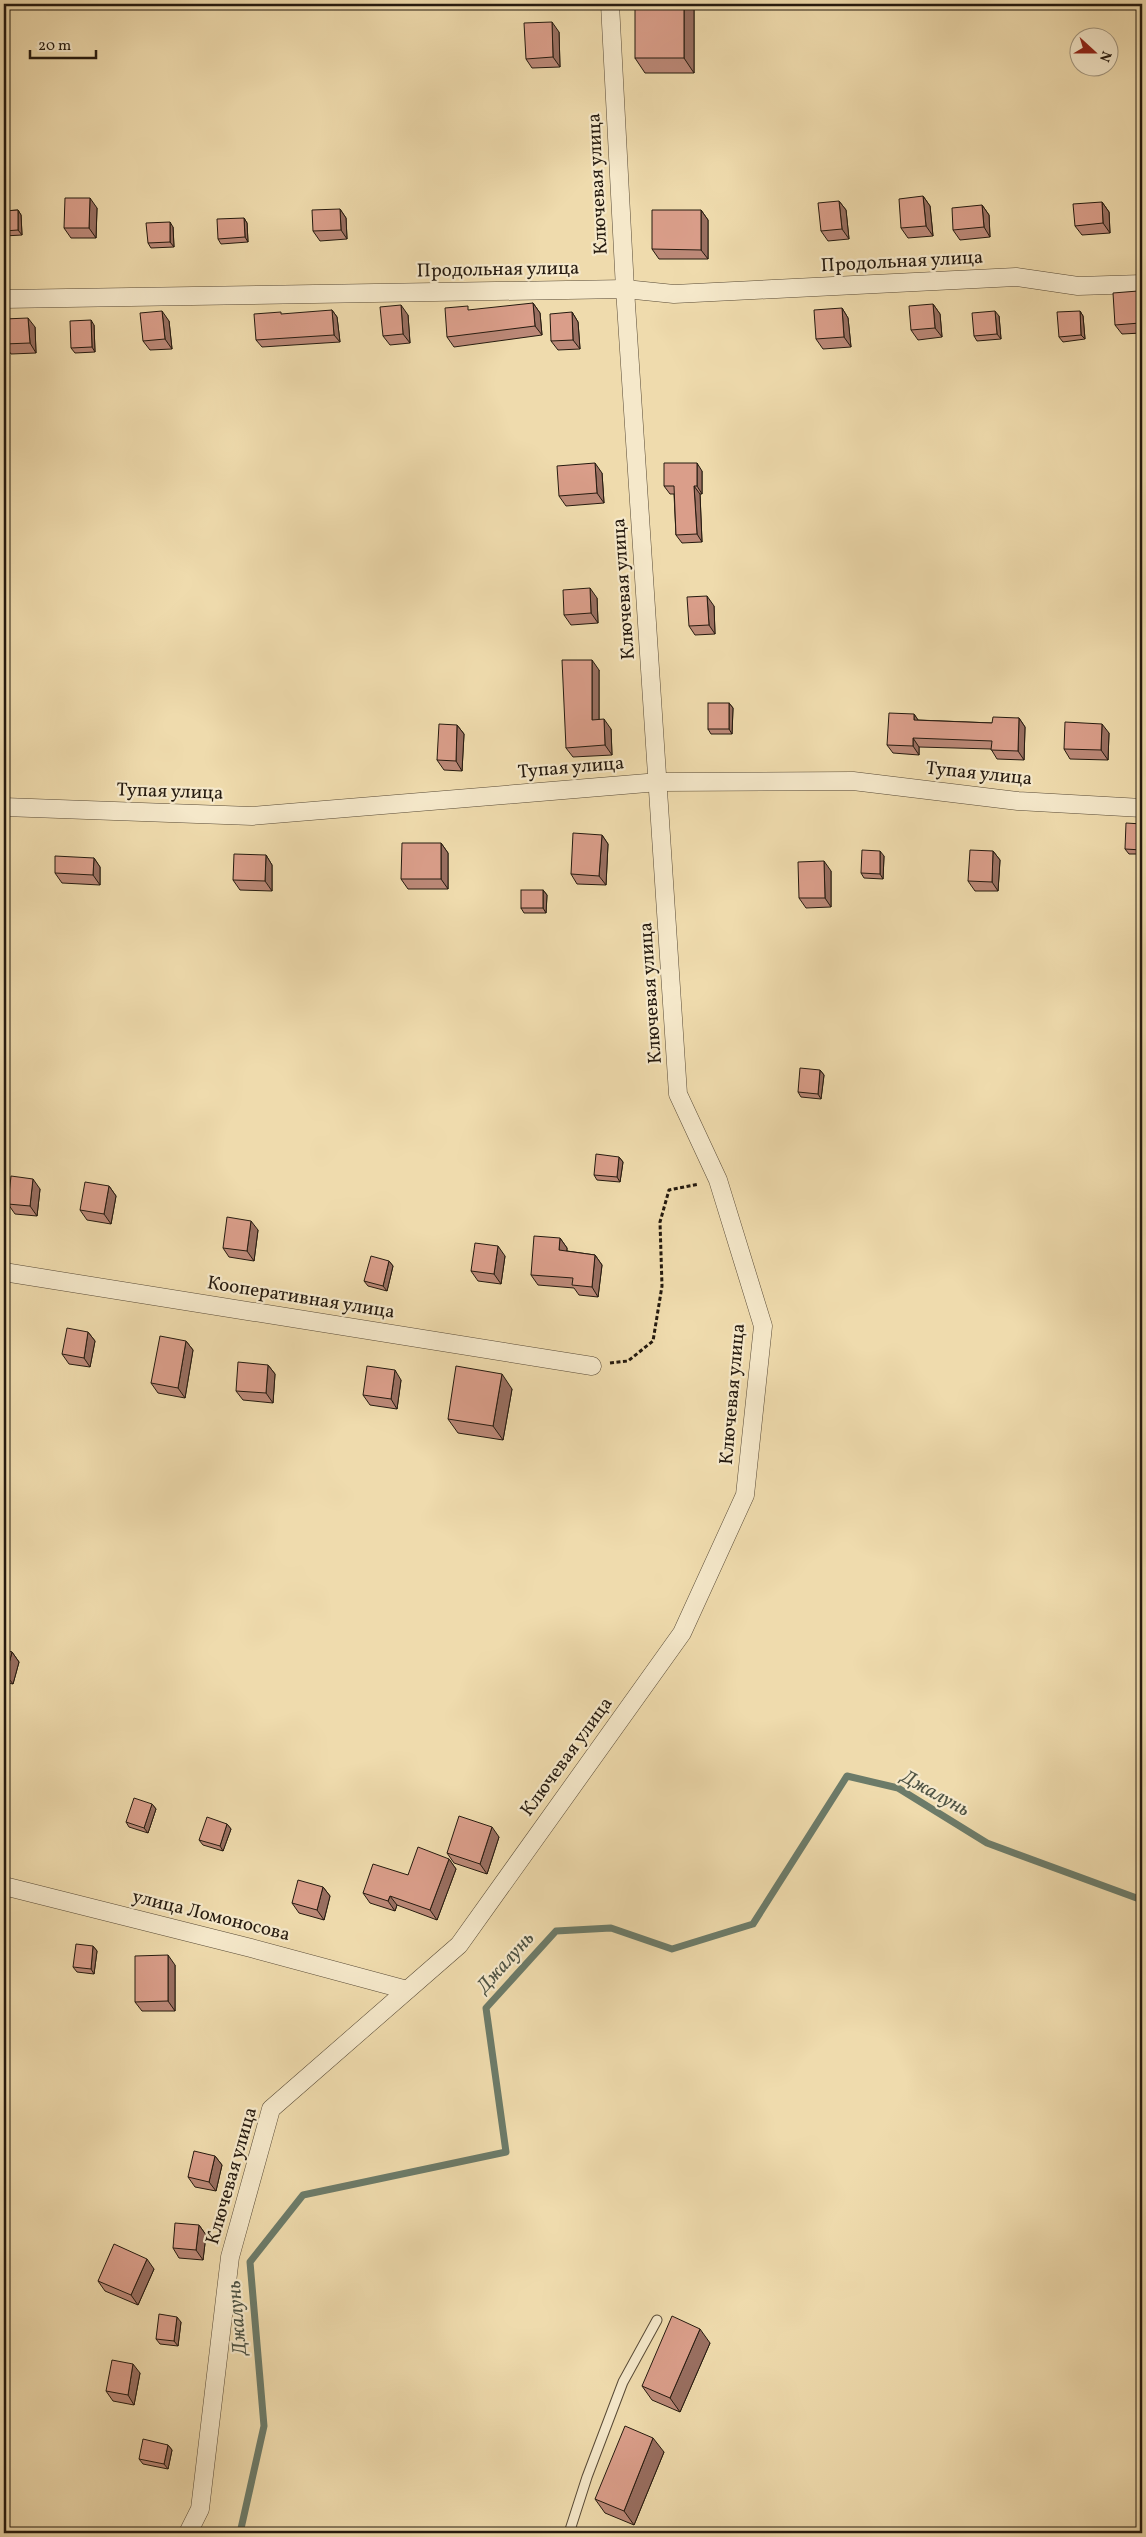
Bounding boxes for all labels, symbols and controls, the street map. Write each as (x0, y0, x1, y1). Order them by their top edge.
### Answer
scale bar (30, 28, 96, 60)
north arrow (1068, 28, 1118, 78)
text: 20 m (38, 36, 71, 57)
text: N (1094, 48, 1115, 64)
street label: Ключевая улица (581, 112, 615, 256)
street label: Продольная улица (820, 245, 984, 279)
street label: Продольная улица (416, 256, 580, 284)
street label: Ключевая улица (606, 517, 642, 661)
street label: Тупая улица (517, 750, 625, 786)
street label: Тупая улица (924, 755, 1034, 793)
street label: Тупая улица (116, 777, 224, 807)
street label: Ключевая улица (633, 921, 669, 1065)
street label: Кооперативная улица (205, 1270, 397, 1326)
street label: Ключевая улица (714, 1322, 752, 1466)
street label: Ключевая улица (515, 1692, 619, 1822)
water label: Джалунь (894, 1763, 974, 1824)
street label: улица Ломоносова (129, 1884, 293, 1948)
water label: Джалунь (469, 1926, 541, 2002)
street label: Ключевая улица (200, 2104, 264, 2248)
water label: Джалунь (221, 2280, 255, 2358)

